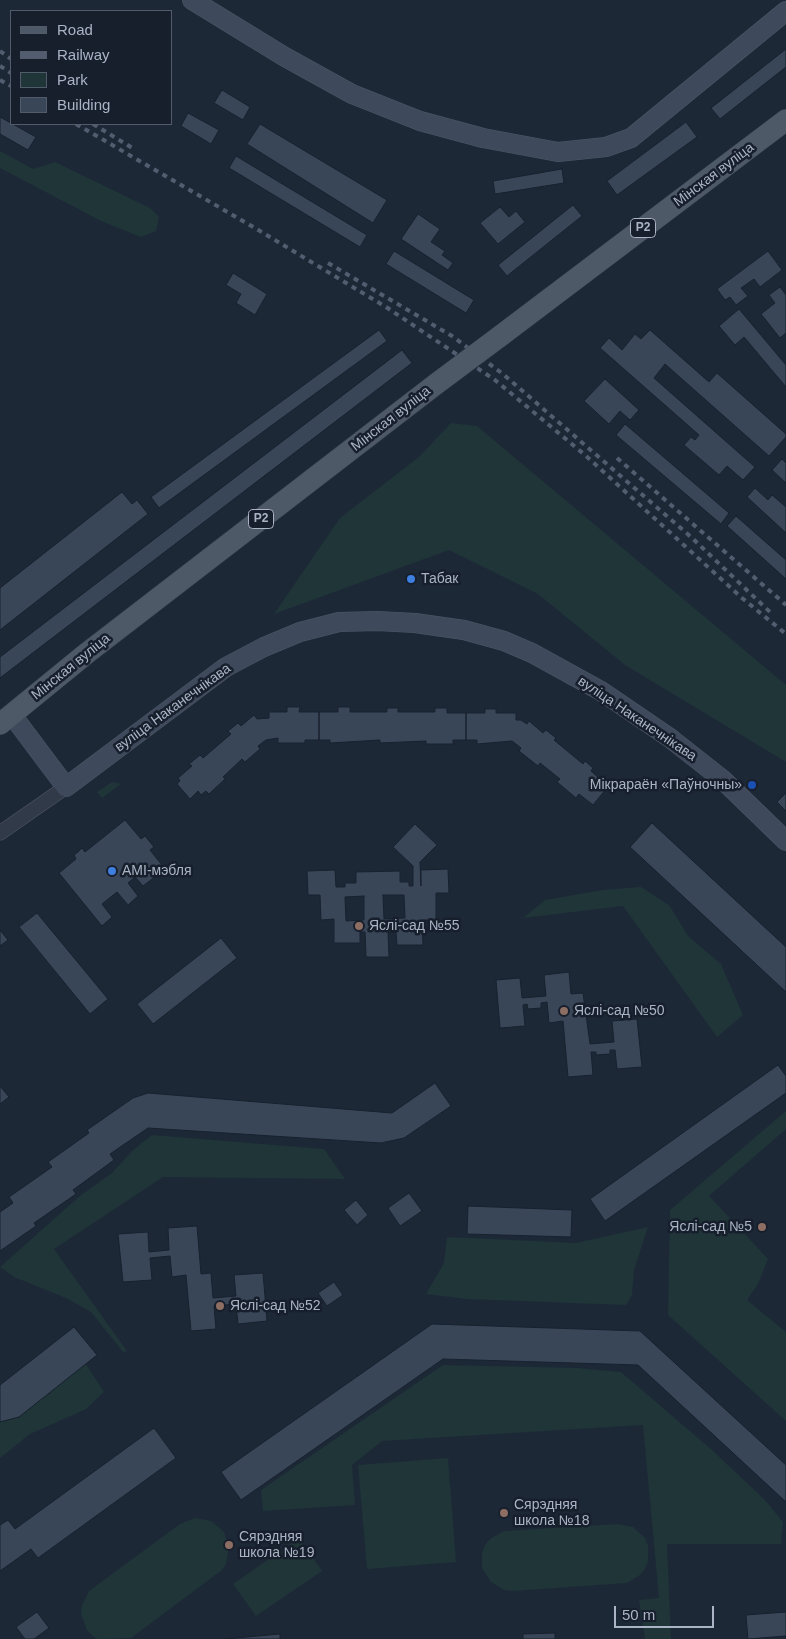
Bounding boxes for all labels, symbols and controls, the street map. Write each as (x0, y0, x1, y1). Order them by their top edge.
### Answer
legend (10, 10, 172, 125)
text: Road (57, 21, 93, 38)
text: Railway (57, 46, 110, 63)
text: Park (57, 71, 88, 88)
text: Building (57, 96, 110, 113)
street label: Мінская вуліца (671, 139, 757, 211)
road number: Р2 (630, 218, 656, 238)
street label: Мінская вуліца (348, 383, 434, 455)
road number: Р2 (248, 509, 274, 528)
place label: Табак (421, 571, 458, 587)
marker: Табак (405, 573, 417, 585)
street label: Мінская вуліца (28, 630, 114, 704)
street label: вуліца Наканечнікава (112, 660, 234, 756)
street label: вуліца Наканечнікава (575, 673, 699, 765)
place label: Мікрараён «Паўночны» (590, 777, 742, 793)
marker: Мікрараён «Паўночны» (746, 779, 758, 791)
place label: AMI-мэбля (122, 863, 191, 879)
marker: AMI-мэбля (106, 865, 118, 877)
place label: Яслі-сад №55 (369, 918, 459, 934)
marker: Яслі-сад №55 (353, 920, 365, 932)
place label: Яслі-сад №50 (574, 1003, 664, 1019)
marker: Яслі-сад №50 (558, 1005, 570, 1017)
place label: Яслі-сад №5 (669, 1219, 752, 1235)
marker: Яслі-сад №5 (756, 1221, 768, 1233)
place label: Яслі-сад №52 (230, 1298, 320, 1314)
marker: Яслі-сад №52 (214, 1300, 226, 1312)
place label: Сярэдняя школа №18 (514, 1497, 589, 1530)
marker: Сярэдняя школа №18 (498, 1507, 510, 1519)
place label: Сярэдняя школа №19 (239, 1529, 314, 1561)
marker: Сярэдняя школа №19 (223, 1539, 235, 1551)
scale bar (616, 1596, 716, 1628)
text: 50 m (622, 1606, 655, 1623)

